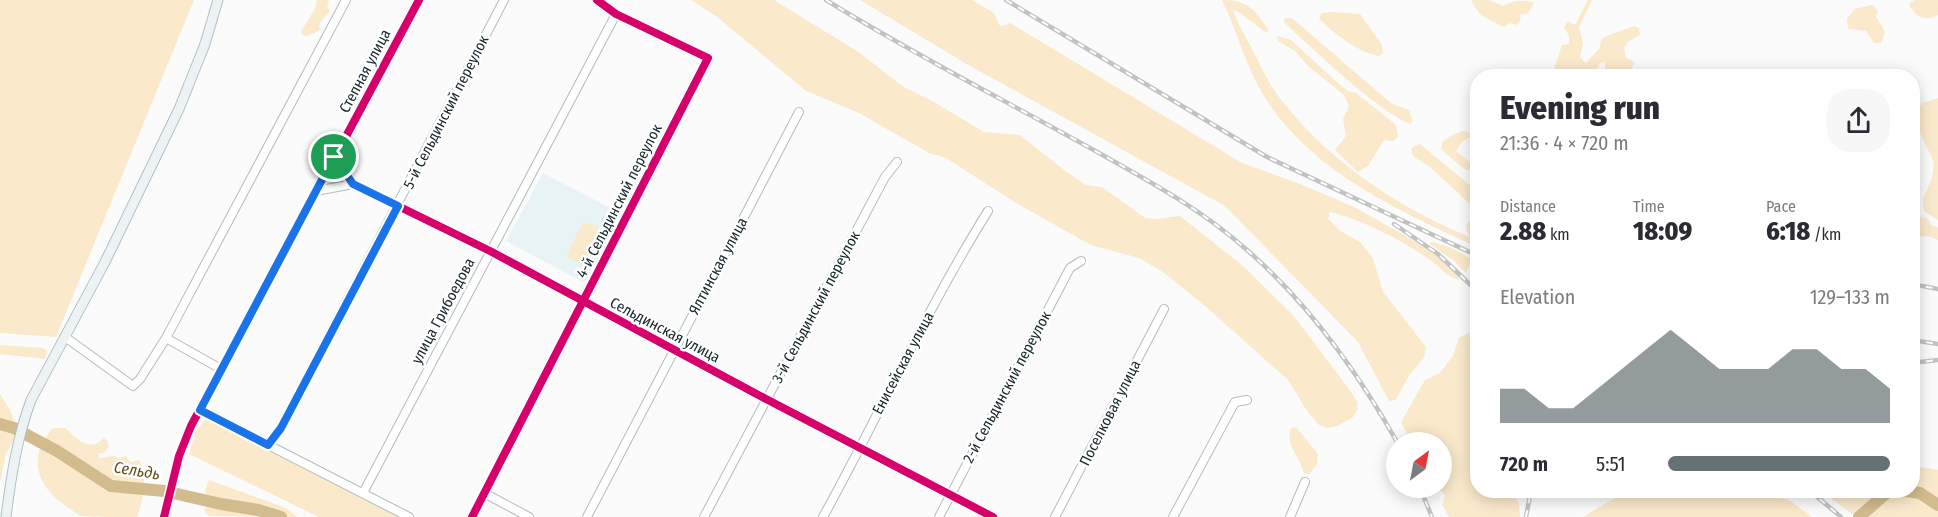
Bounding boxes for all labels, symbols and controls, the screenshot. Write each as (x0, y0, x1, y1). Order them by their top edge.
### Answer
street label: Степная улица (335, 26, 395, 116)
street label: 5-й Сельдинский переулок (399, 32, 493, 192)
text: Evening run (1500, 88, 1660, 128)
button: share (1827, 89, 1890, 152)
street label: 4-й Сельдинский переулок (572, 121, 666, 281)
pin (308, 131, 359, 182)
text: 21:36 · 4 × 720 m (1500, 131, 1629, 155)
icon: arrive (317, 140, 350, 173)
text: Distance (1500, 197, 1556, 216)
text: Time (1633, 197, 1665, 216)
text: Pace (1766, 197, 1796, 216)
street label: Ялтинская улица (685, 214, 751, 318)
text: 2.88 (1500, 216, 1546, 247)
text: 18:09 (1633, 216, 1692, 247)
text: 6:18 (1766, 216, 1810, 247)
text: km (1546, 225, 1570, 244)
text: /km (1810, 225, 1841, 244)
street label: 3-й Сельдинский переулок (768, 228, 864, 386)
street label: улица Грибоедова (408, 255, 478, 367)
text: Elevation (1500, 285, 1575, 309)
text: 129–133 m (1810, 285, 1890, 309)
street label: Сельдинская улица (607, 293, 723, 367)
street label: 2-й Сельдинский переулок (959, 308, 1055, 466)
street label: Енисейская улица (868, 309, 938, 417)
street label: Поселковая улица (1076, 357, 1144, 469)
north arrow (1386, 432, 1452, 498)
map controls (1386, 432, 1452, 498)
text: 720 m (1500, 452, 1548, 476)
text: 5:51 (1596, 452, 1626, 476)
water label: Сельдь (113, 457, 161, 484)

